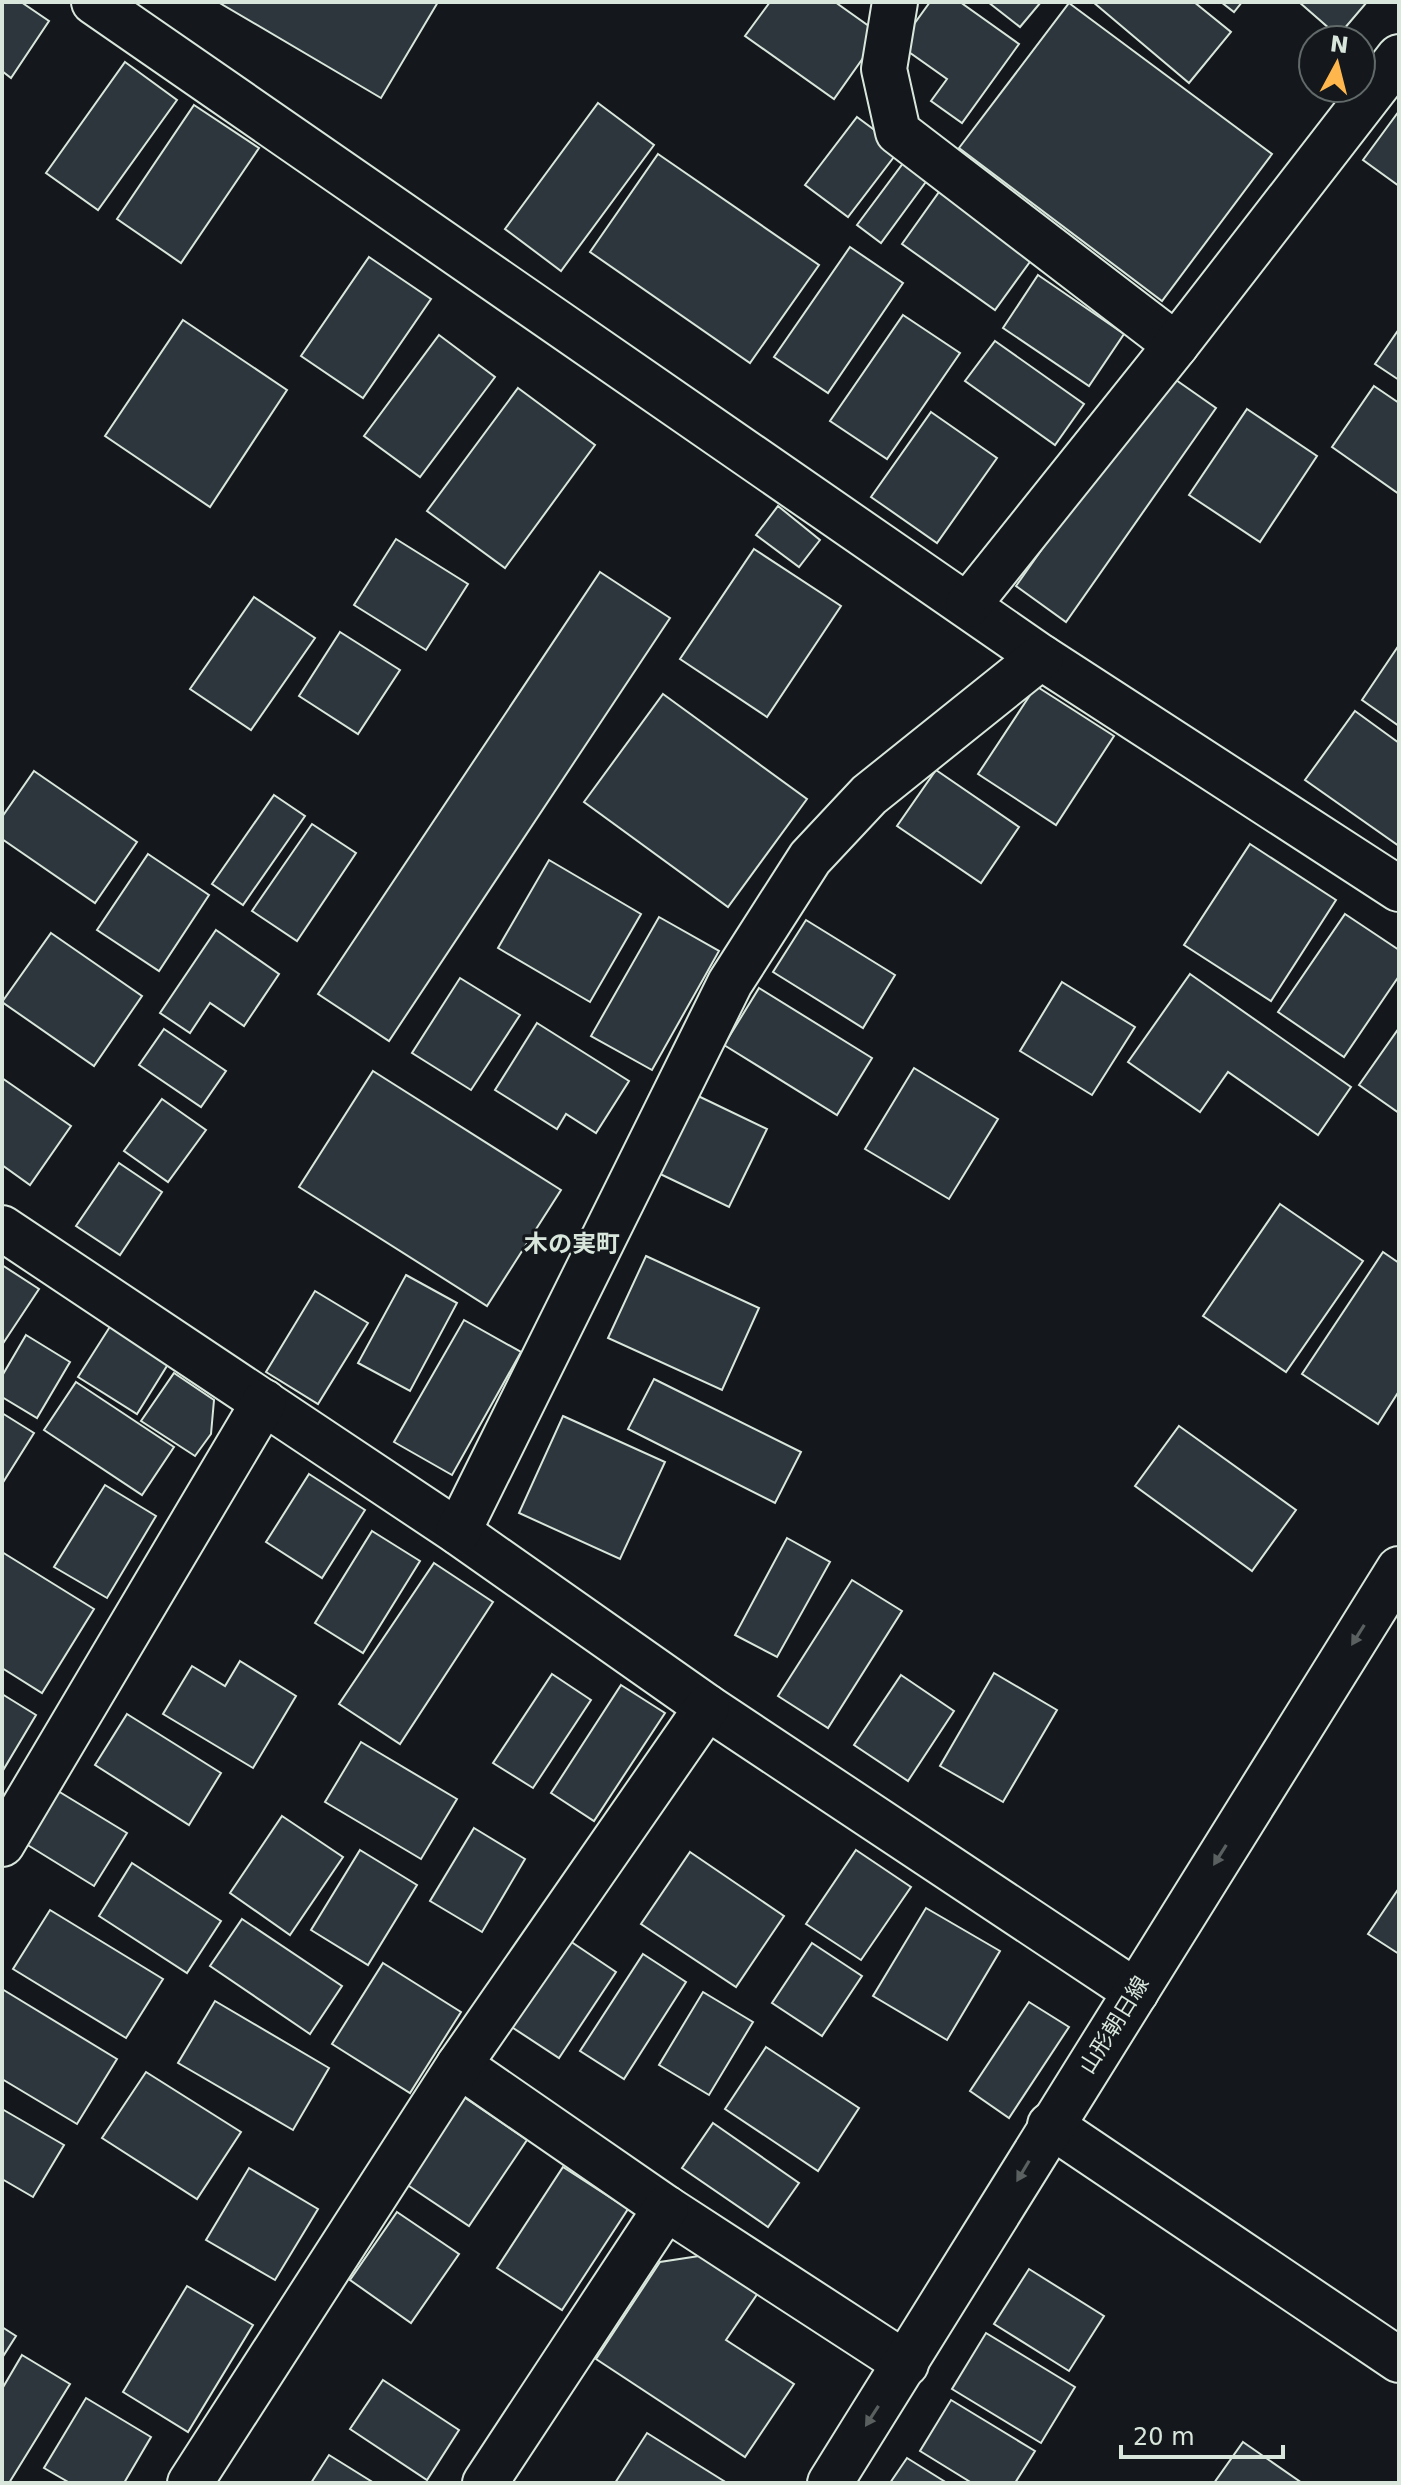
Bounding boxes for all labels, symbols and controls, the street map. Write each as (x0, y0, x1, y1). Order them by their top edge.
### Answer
north arrow (1297, 24, 1377, 104)
text: N (1329, 31, 1350, 58)
district label: 木の実町 (524, 1230, 620, 1258)
one-way arrow (1351, 1624, 1365, 1646)
one-way arrow (1213, 1845, 1228, 1866)
street label: 山形朝日線 (1074, 1972, 1154, 2078)
one-way arrow (1016, 2160, 1030, 2182)
one-way arrow (866, 2405, 880, 2427)
scale bar (1121, 2409, 1283, 2459)
text: 20 m (1133, 2423, 1195, 2451)

